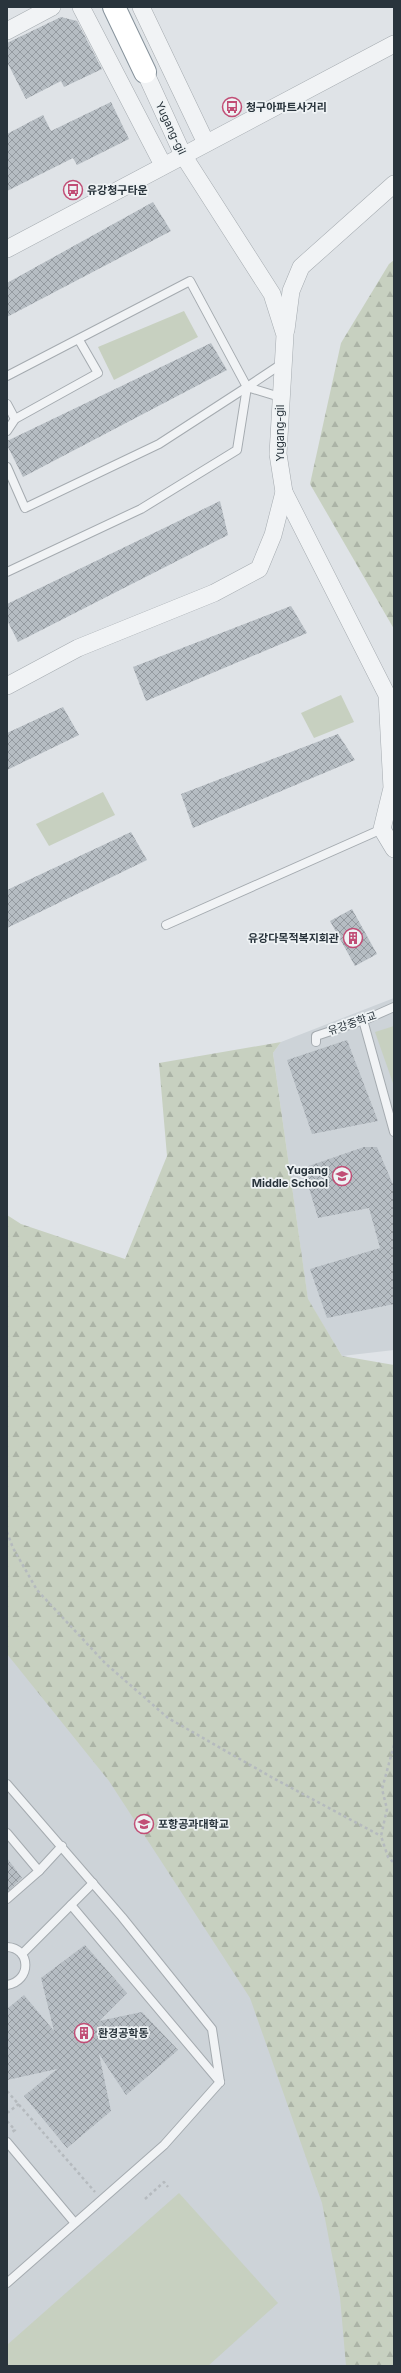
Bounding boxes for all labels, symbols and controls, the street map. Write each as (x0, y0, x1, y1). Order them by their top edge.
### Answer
bus stop icon: 청구아파트사거리 (221, 96, 243, 118)
street label: Yugang-gil (153, 99, 189, 157)
place label: 청구아파트사거리 (246, 100, 327, 114)
bus stop icon: 유강청구타운 (62, 179, 84, 201)
place label: 유강청구타운 (87, 183, 148, 197)
street label: Yugang-gil (273, 405, 287, 461)
building icon: 유강다목적복지회관 (342, 927, 364, 949)
place label: 유강다목적복지회관 (248, 931, 339, 945)
street label: 유강중학교 (326, 1008, 378, 1038)
place label: Yugang Middle School (252, 1163, 328, 1190)
school or university icon: Yugang Middle School (331, 1165, 353, 1187)
school or university icon: 포항공과대학교 (133, 1813, 155, 1835)
place label: 포항공과대학교 (158, 1817, 229, 1831)
building icon: 환경공학동 (73, 2022, 95, 2044)
place label: 환경공학동 (98, 2026, 149, 2040)

